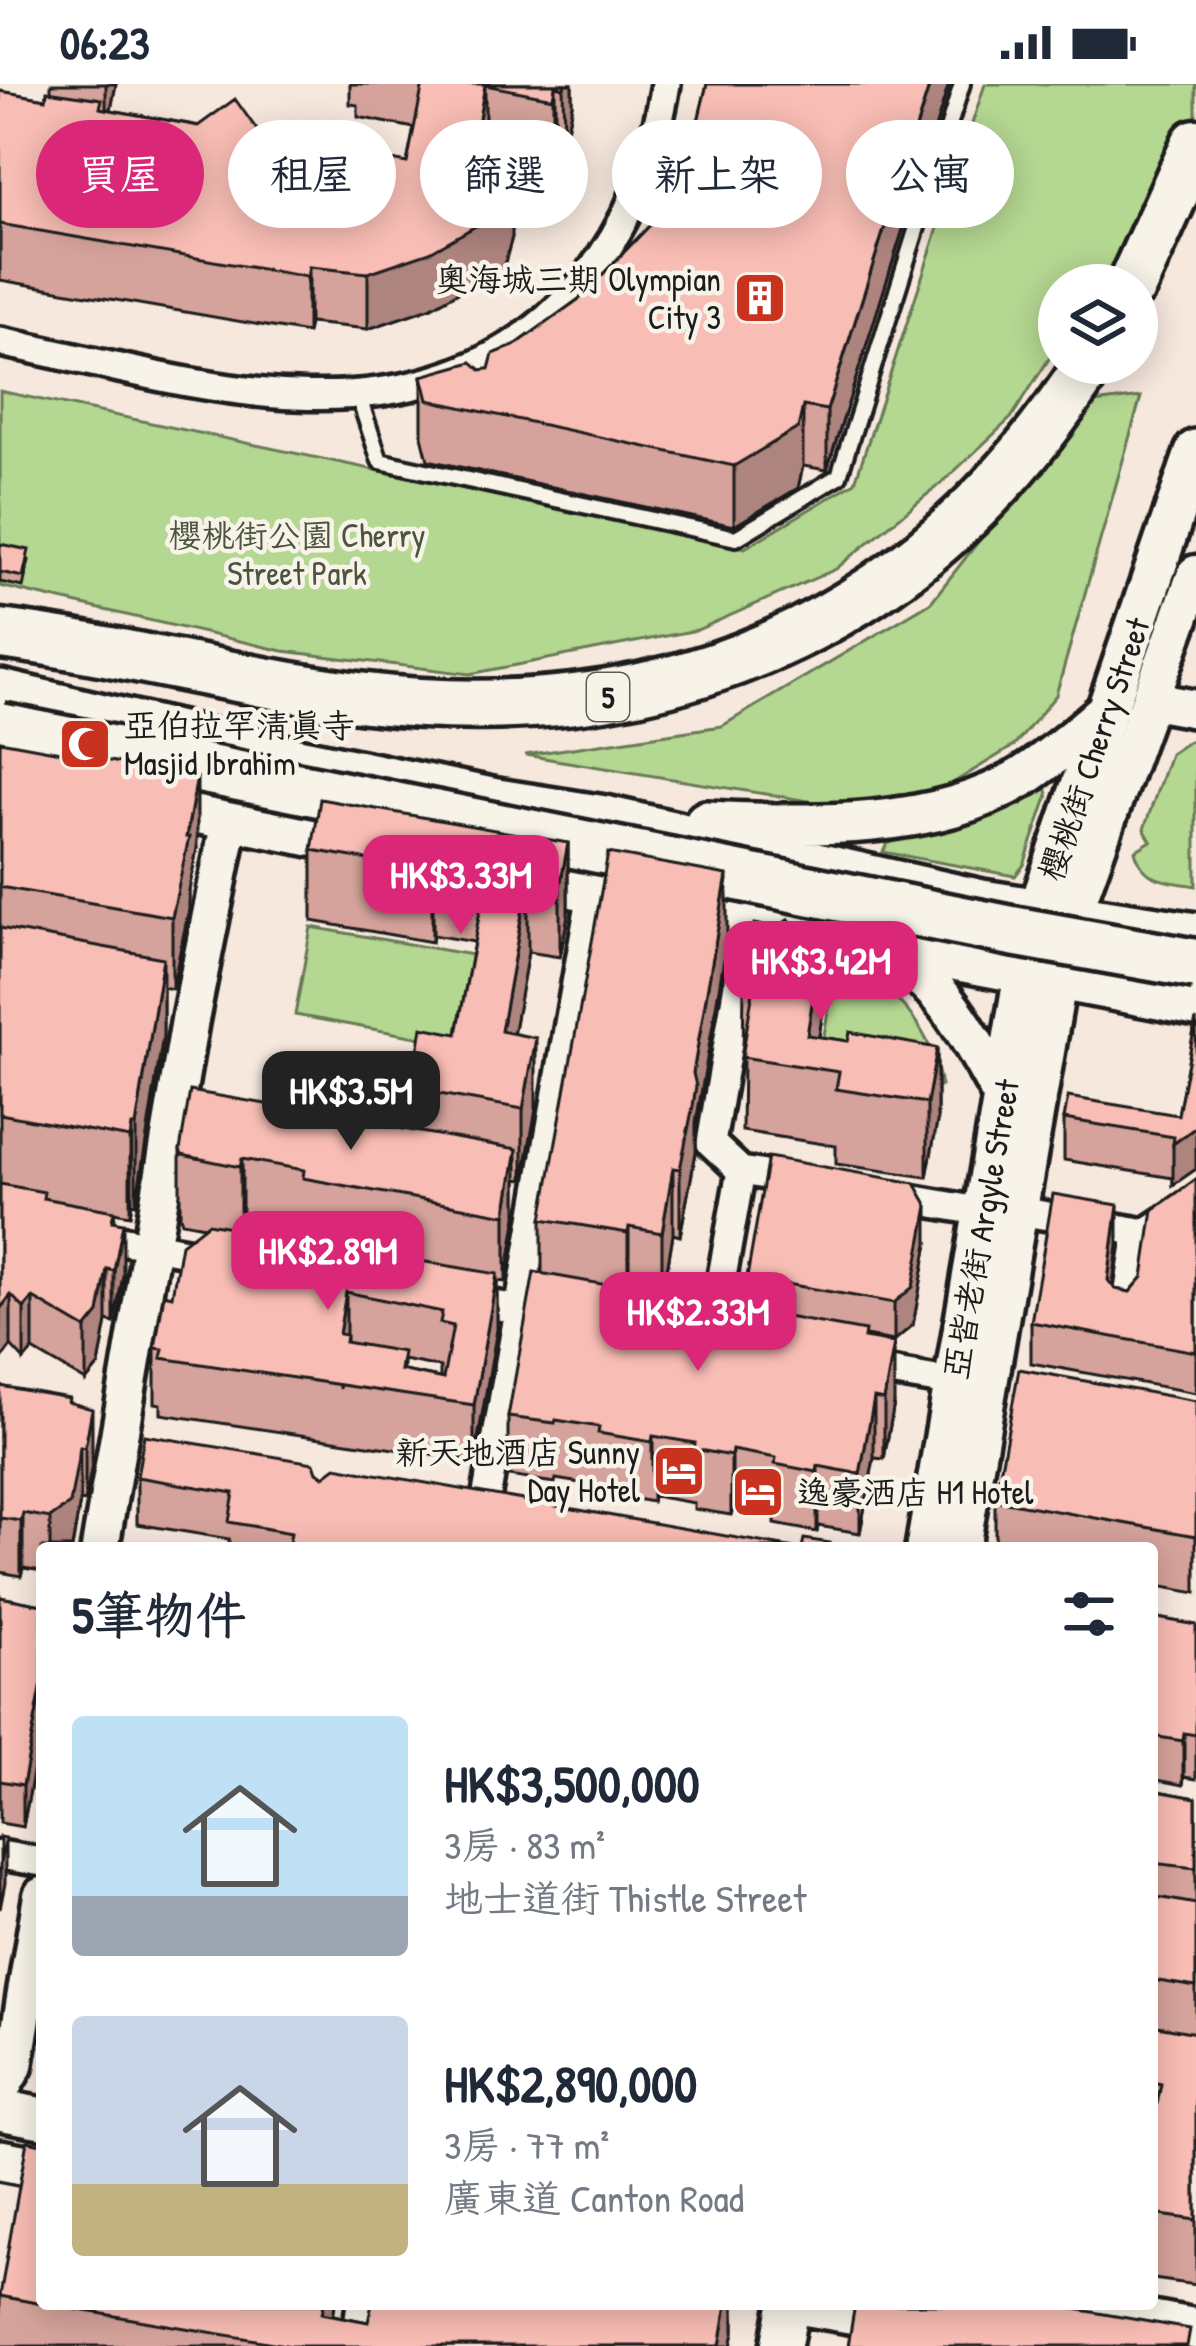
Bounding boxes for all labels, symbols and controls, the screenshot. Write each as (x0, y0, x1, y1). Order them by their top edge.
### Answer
text: 06:23 (60, 12, 150, 73)
chip: 買屋 (36, 120, 204, 228)
chip: 租屋 (228, 120, 396, 228)
chip: 篩選 (420, 120, 588, 228)
chip: 新上架 (612, 120, 822, 228)
chip: 公寓 (846, 120, 1014, 228)
place label: 奧海城三期 Olympian City 3 (436, 257, 721, 340)
map controls (1038, 264, 1158, 384)
button: layers (1038, 264, 1158, 384)
building icon: 奧海城三期 Olympian City 3 (732, 270, 788, 326)
park label: 櫻桃街公園 Cherry Street Park (168, 513, 426, 595)
street label: 櫻桃街 Cherry Street (1028, 611, 1161, 887)
road number: 5 (587, 673, 629, 721)
place label: 亞伯拉罕清真寺 Masjid Ibrahim (124, 703, 355, 785)
mosque icon: 亞伯拉罕清真寺 Masjid Ibrahim (57, 716, 113, 772)
pin: HK$3.33M (337, 835, 585, 937)
text: HK$3.33M (390, 847, 532, 900)
pin: HK$3.42M (697, 921, 945, 1023)
text: HK$3.42M (751, 933, 891, 986)
pin: HK$3.5M (240, 1051, 462, 1153)
text: HK$3.5M (289, 1063, 413, 1116)
street label: 亞皆老街 Argyle Street (933, 1075, 1030, 1382)
pin: HK$2.89M (204, 1211, 452, 1313)
text: HK$2.89M (258, 1223, 398, 1276)
pin: HK$2.33M (574, 1272, 822, 1374)
text: HK$2.33M (626, 1284, 770, 1337)
place label: 新天地酒店 Sunny Day Hotel (395, 1430, 640, 1513)
hotel icon: 新天地酒店 Sunny Day Hotel (651, 1443, 707, 1499)
hotel icon: 逸豪洒店 H1 Hotel (730, 1464, 786, 1520)
place label: 逸豪洒店 H1 Hotel (797, 1470, 1034, 1514)
text: 5筆物件 (72, 1580, 247, 1649)
icon: filters (1056, 1581, 1122, 1647)
text: HK$3,500,000 (444, 1749, 700, 1818)
icon: home (168, 1764, 312, 1908)
text: 3房 · 83 m² (444, 1818, 605, 1871)
text: 地士道街 Thistle Street (444, 1871, 806, 1924)
text: HK$2,890,000 (444, 2049, 697, 2118)
icon: home (168, 2064, 312, 2208)
text: 3房 · 77 m² (444, 2118, 609, 2171)
text: 廣東道 Canton Road (444, 2171, 744, 2224)

